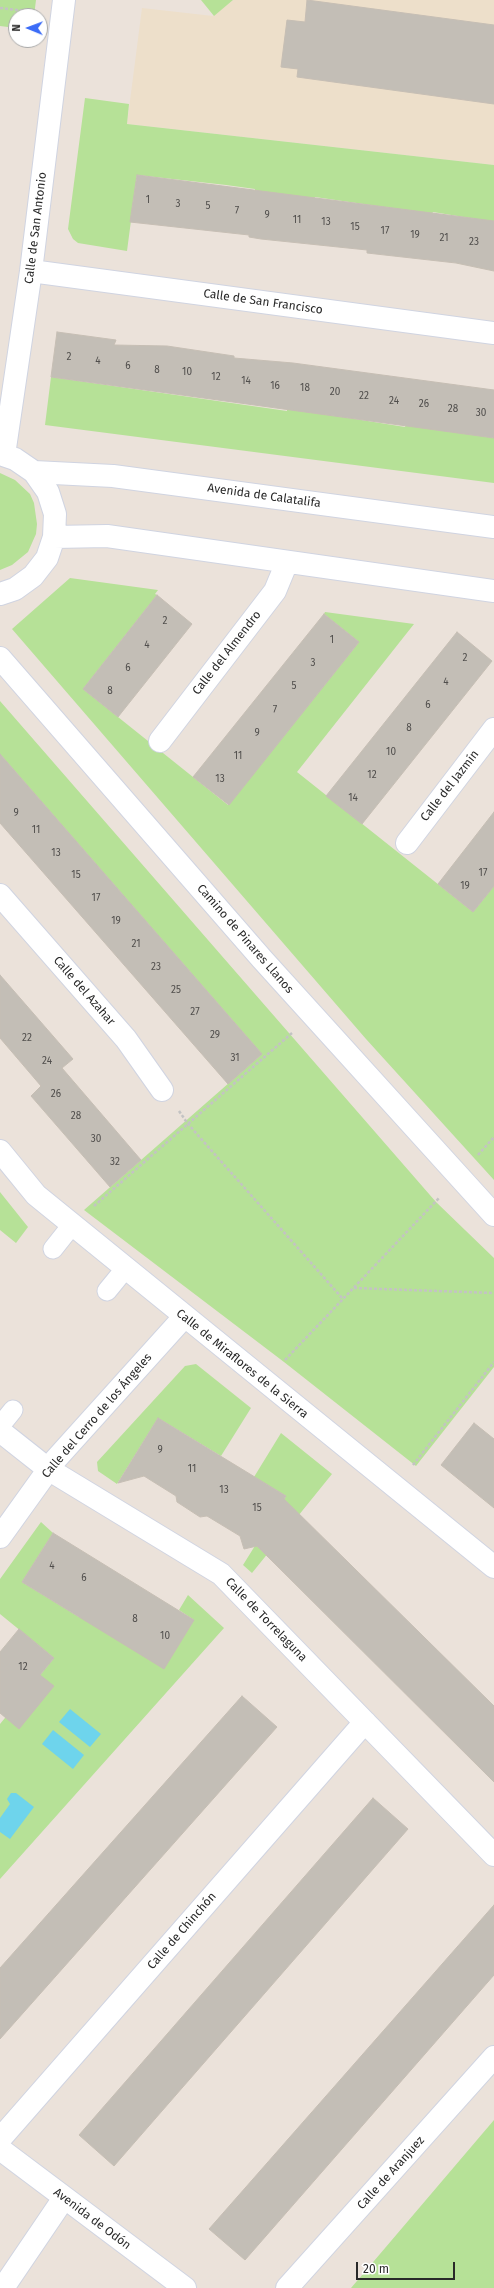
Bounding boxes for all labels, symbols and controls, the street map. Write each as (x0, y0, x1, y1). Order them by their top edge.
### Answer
north arrow (8, 8, 48, 48)
text: N (10, 24, 23, 32)
street label: Calle de San Antonio (22, 171, 50, 285)
house number: 1 (146, 194, 150, 206)
house number: 3 (176, 198, 180, 210)
house number: 5 (205, 200, 211, 212)
house number: 7 (235, 205, 239, 217)
house number: 9 (264, 209, 270, 221)
house number: 11 (293, 214, 301, 226)
house number: 13 (321, 216, 331, 228)
house number: 15 (350, 221, 360, 233)
house number: 17 (381, 225, 389, 237)
house number: 19 (410, 229, 420, 241)
house number: 21 (439, 232, 449, 244)
house number: 23 (469, 236, 479, 248)
street label: Calle de San Francisco (202, 286, 324, 318)
house number: 2 (67, 351, 71, 363)
house number: 4 (95, 355, 101, 367)
house number: 6 (125, 360, 131, 372)
house number: 8 (154, 364, 160, 376)
house number: 10 (182, 366, 192, 378)
house number: 12 (211, 371, 221, 383)
house number: 14 (241, 375, 251, 387)
house number: 16 (270, 380, 280, 392)
house number: 18 (300, 382, 310, 394)
house number: 20 (330, 386, 340, 398)
house number: 22 (359, 390, 369, 402)
house number: 24 (389, 395, 399, 407)
house number: 26 (419, 398, 429, 410)
house number: 28 (448, 403, 458, 415)
house number: 30 (476, 407, 486, 419)
street label: Avenida de Calatalifa (206, 481, 322, 511)
street label: Calle del Almendro (190, 608, 264, 698)
house number: 2 (163, 615, 167, 627)
house number: 1 (330, 634, 334, 646)
house number: 4 (144, 639, 150, 651)
house number: 2 (463, 652, 467, 664)
house number: 3 (311, 657, 315, 669)
house number: 6 (125, 662, 131, 674)
house number: 4 (443, 676, 449, 688)
house number: 5 (291, 680, 297, 692)
house number: 8 (107, 685, 113, 697)
house number: 6 (425, 699, 431, 711)
house number: 7 (273, 704, 277, 716)
house number: 8 (406, 722, 412, 734)
house number: 9 (254, 727, 260, 739)
house number: 10 (386, 746, 396, 758)
street label: Calle del Jazmín (418, 748, 482, 824)
house number: 11 (234, 750, 242, 762)
house number: 12 (367, 769, 377, 781)
house number: 13 (215, 773, 225, 785)
house number: 14 (348, 792, 358, 804)
house number: 9 (13, 807, 19, 819)
house number: 11 (32, 824, 40, 836)
house number: 13 (51, 847, 61, 859)
house number: 17 (479, 867, 487, 879)
house number: 15 (71, 869, 81, 881)
house number: 19 (460, 880, 470, 892)
street label: Camino de Pinares Llanos (194, 881, 296, 997)
house number: 17 (92, 892, 100, 904)
house number: 19 (111, 915, 121, 927)
house number: 21 (131, 938, 141, 950)
street label: Calle del Azahar (50, 954, 118, 1028)
house number: 23 (151, 961, 161, 973)
house number: 25 (171, 984, 181, 996)
house number: 27 (190, 1006, 200, 1018)
house number: 29 (210, 1029, 220, 1041)
house number: 22 (22, 1032, 32, 1044)
house number: 31 (230, 1052, 240, 1064)
house number: 24 (42, 1055, 52, 1067)
house number: 26 (51, 1088, 61, 1100)
house number: 28 (71, 1110, 81, 1122)
house number: 30 (91, 1133, 101, 1145)
house number: 32 (110, 1156, 120, 1168)
street label: Calle de Miraflores de la Sierra (173, 1306, 311, 1422)
street label: Calle del Cerro de los Ángeles (39, 1351, 155, 1481)
house number: 9 (157, 1444, 163, 1456)
house number: 11 (188, 1463, 196, 1475)
house number: 13 (219, 1484, 229, 1496)
house number: 15 (252, 1502, 262, 1514)
house number: 4 (49, 1560, 55, 1572)
house number: 6 (81, 1572, 87, 1584)
street label: Calle de Torrelaguna (222, 1575, 310, 1665)
house number: 8 (132, 1613, 138, 1625)
house number: 10 (160, 1630, 170, 1642)
house number: 12 (18, 1661, 28, 1673)
street label: Calle de Chinchón (145, 1890, 219, 1972)
street label: Calle de Aranjuez (354, 2134, 428, 2212)
street label: Avenida de Odón (51, 2185, 133, 2253)
scale bar (358, 2254, 457, 2280)
text: 20 m (363, 2262, 389, 2276)

